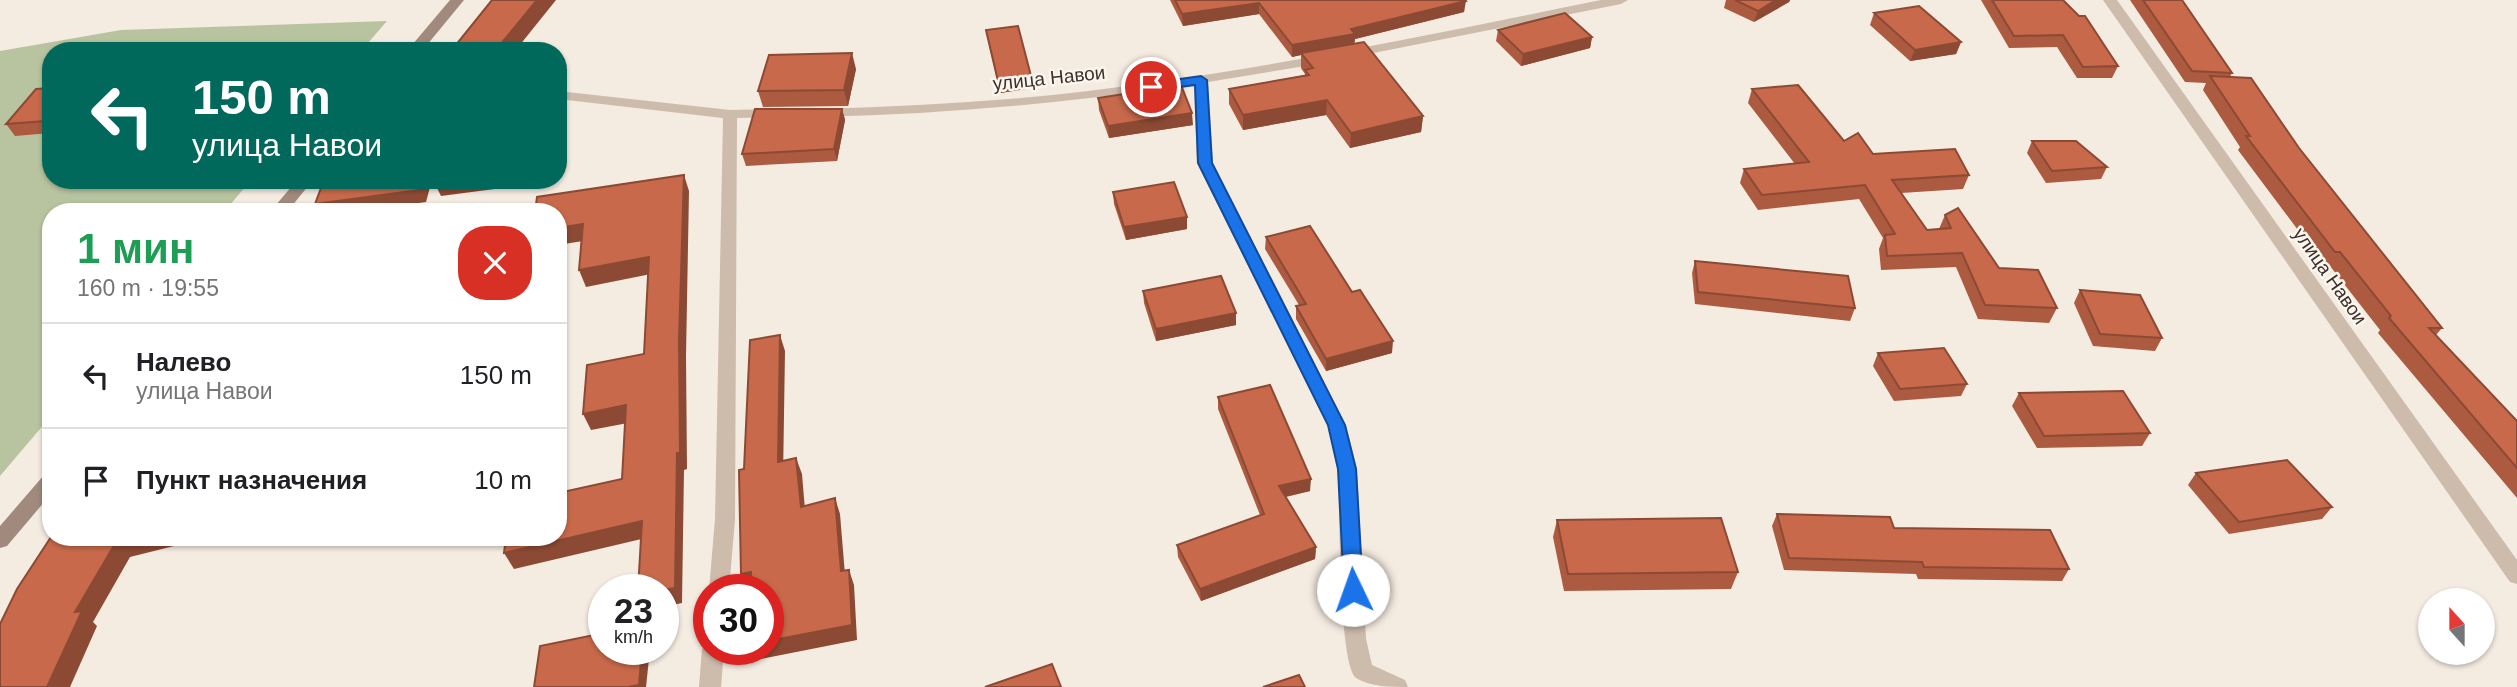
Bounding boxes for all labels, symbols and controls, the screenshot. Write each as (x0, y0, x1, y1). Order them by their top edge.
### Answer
pin (1121, 57, 1181, 117)
street label: улица Навои (992, 62, 1106, 94)
icon: arrive (1132, 68, 1170, 106)
icon: left (77, 70, 168, 161)
text: 150 m (192, 70, 331, 124)
text: улица Навои (192, 127, 382, 163)
street label: улица Навои (2289, 224, 2371, 328)
text: 1 мин (77, 225, 194, 272)
button: close (458, 226, 532, 300)
text: 160 m · 19:55 (77, 275, 219, 301)
text: Налево (136, 347, 231, 377)
icon: left (77, 357, 115, 395)
text: 150 m (460, 360, 532, 390)
text: улица Навои (136, 378, 273, 404)
icon: arrive (77, 462, 115, 500)
text: Пункт назначения (136, 465, 367, 495)
text: 10 m (474, 465, 532, 495)
position arrow (1316, 553, 1390, 627)
speed limit sign: 30 (693, 574, 784, 665)
north arrow (2418, 588, 2496, 665)
map controls (2418, 588, 2495, 665)
text: 23 (614, 591, 653, 630)
text: km/h (614, 627, 653, 647)

